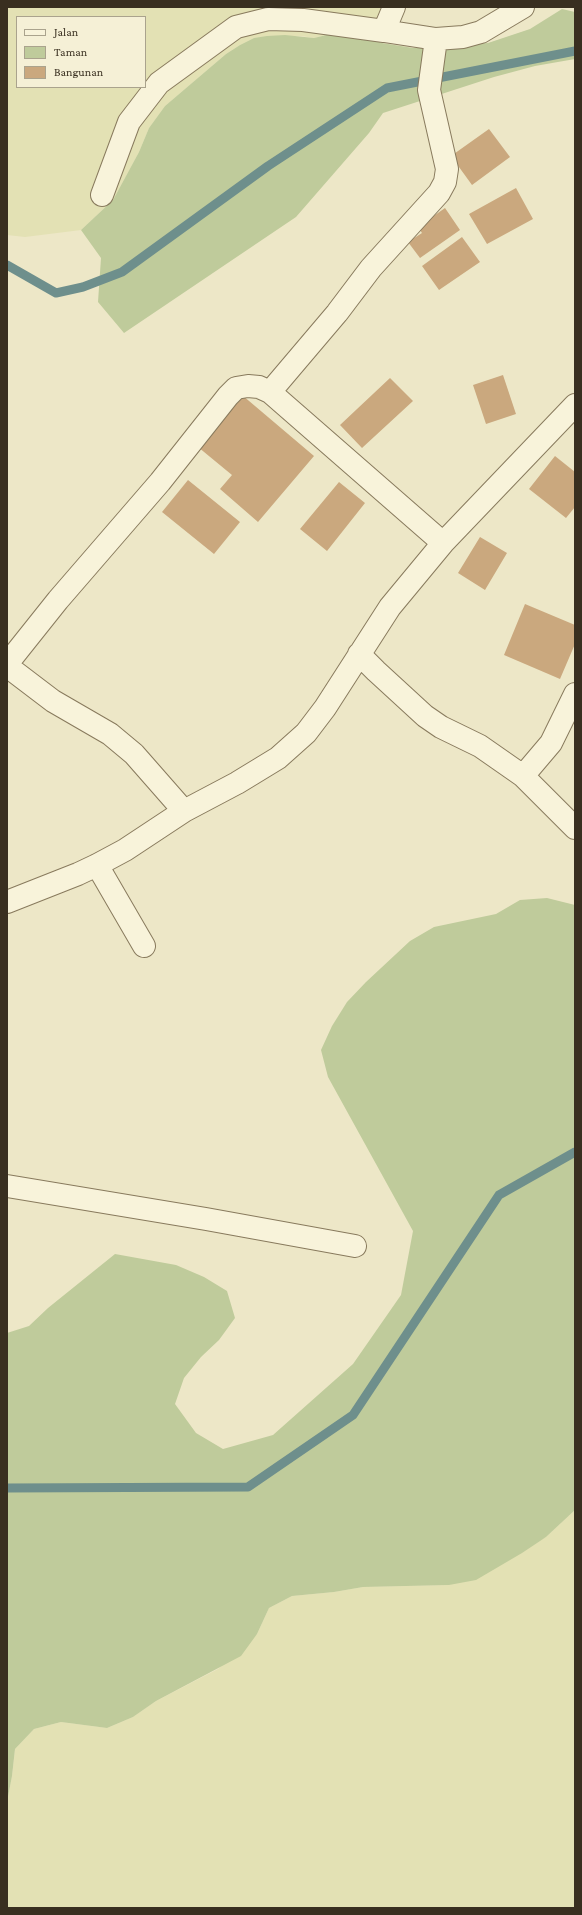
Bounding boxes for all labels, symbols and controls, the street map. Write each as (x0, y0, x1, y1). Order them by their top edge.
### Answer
legend (16, 16, 146, 88)
text: Jalan (54, 25, 78, 39)
text: Taman (54, 45, 87, 59)
text: Bangunan (54, 65, 103, 79)

